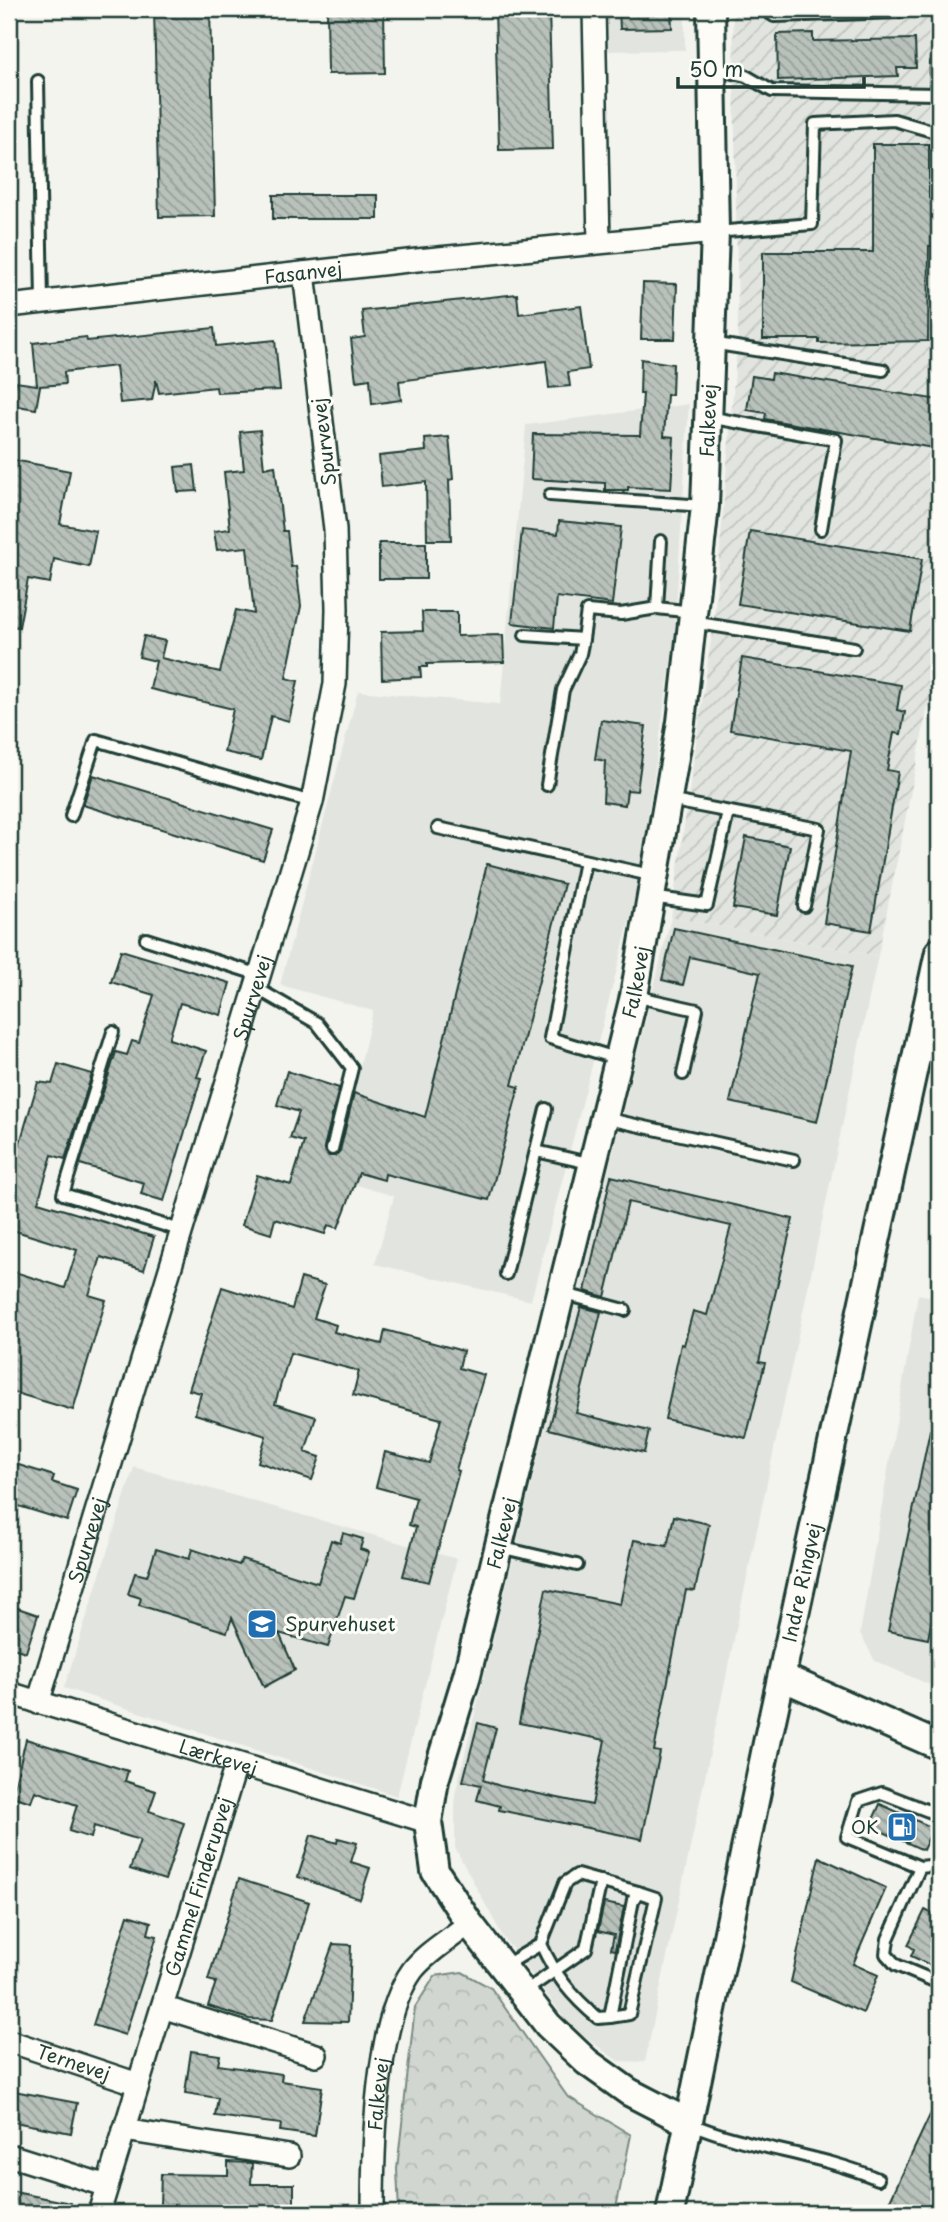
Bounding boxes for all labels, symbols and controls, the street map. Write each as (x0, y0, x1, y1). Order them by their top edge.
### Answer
scale bar (678, 46, 864, 90)
text: 50 m (689, 52, 743, 84)
street label: Fasanvej (263, 254, 343, 290)
street label: Falkevej (692, 383, 722, 458)
street label: Spurvevej (304, 397, 342, 488)
street label: Falkevej (614, 944, 655, 1021)
street label: Spurvevej (225, 951, 278, 1044)
street label: Spurvevej (60, 1494, 113, 1586)
street label: Falkevej (479, 1494, 523, 1572)
street label: Indre Ringvej (774, 1520, 828, 1645)
school or university icon: Spurvehuset (245, 1607, 279, 1641)
place label: Spurvehuset (285, 1609, 396, 1637)
street label: Lærkevej (176, 1731, 261, 1782)
street label: Gammel Finderupvej (157, 1794, 238, 1980)
fuel station icon: OK (885, 1810, 919, 1844)
place label: OK (851, 1812, 879, 1840)
street label: Ternevej (33, 2036, 114, 2087)
street label: Falkevej (360, 2055, 396, 2132)

